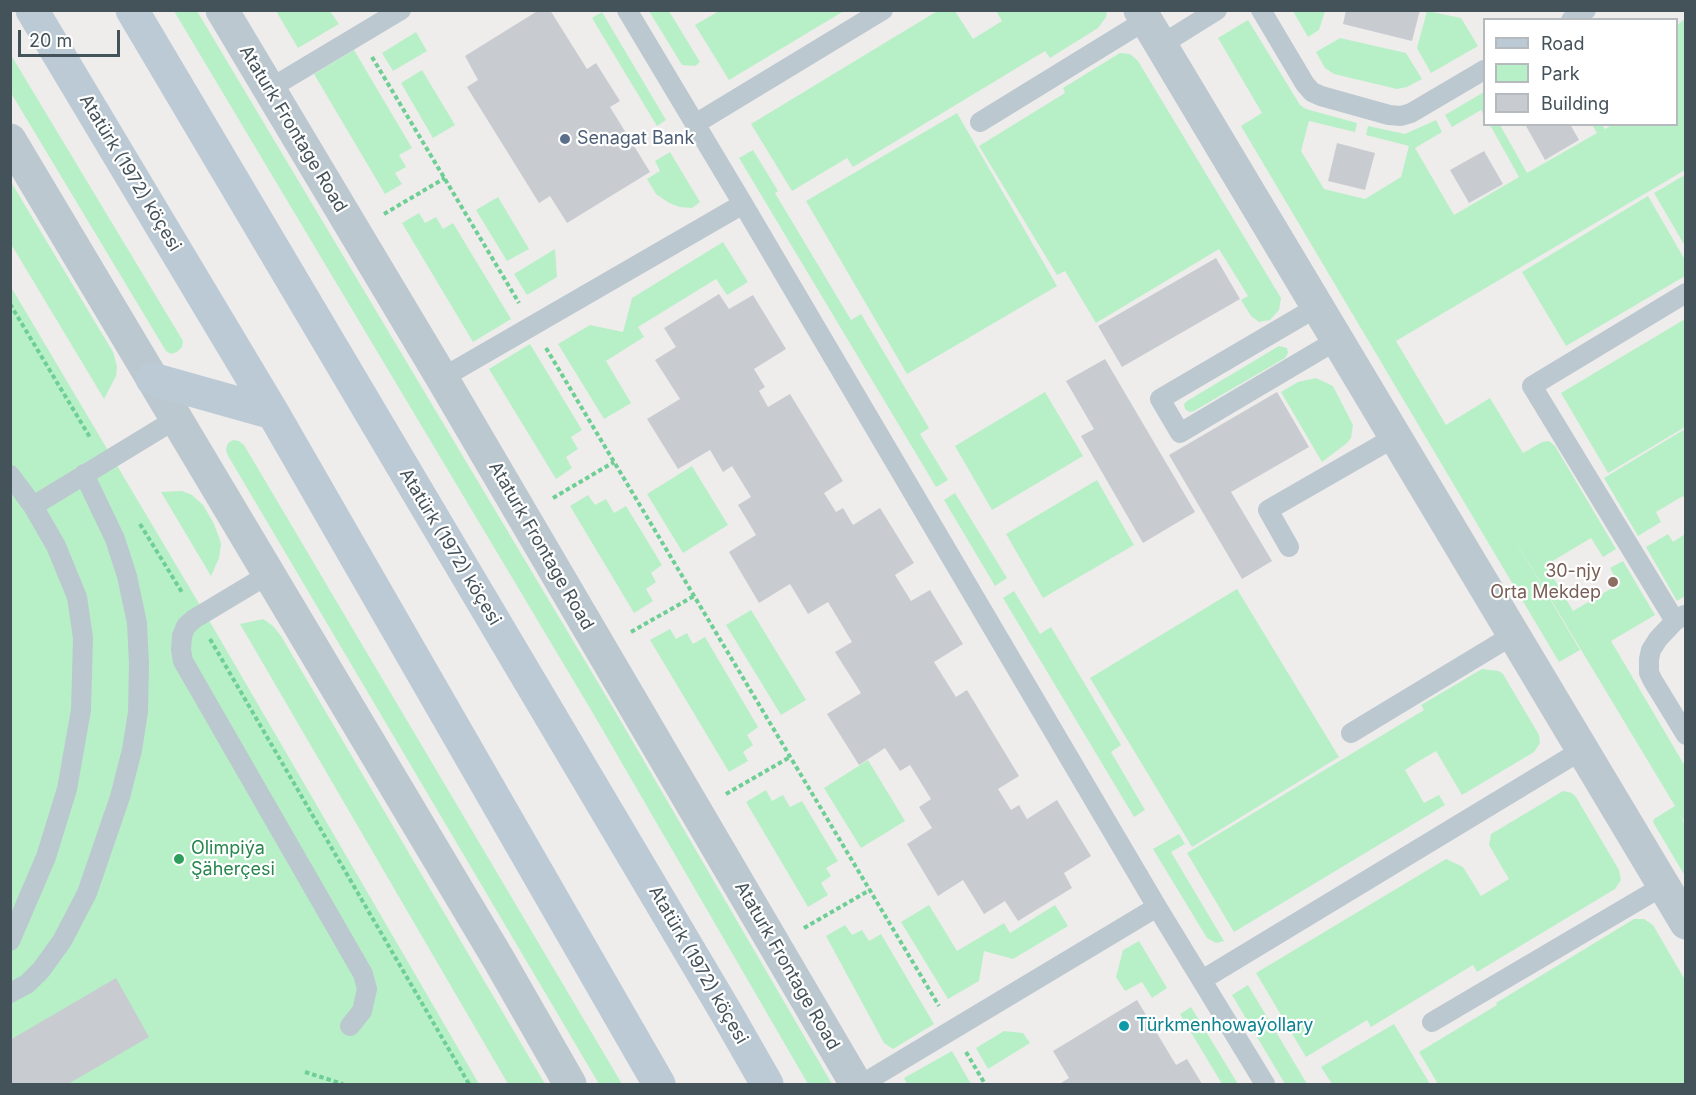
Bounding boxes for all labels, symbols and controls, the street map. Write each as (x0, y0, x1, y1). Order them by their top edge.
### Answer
scale bar (21, 18, 123, 56)
legend (1483, 18, 1678, 126)
text: 20 m (29, 30, 72, 51)
text: Road (1541, 33, 1584, 54)
street label: Ataturk Frontage Road (235, 42, 351, 216)
text: Park (1541, 63, 1580, 84)
street label: Atatürk (1972) köçesi (75, 91, 185, 255)
text: Building (1541, 93, 1609, 114)
place label: Senagat Bank (577, 128, 694, 150)
marker: Senagat Bank (558, 132, 572, 146)
street label: Ataturk Frontage Road (484, 458, 598, 634)
street label: Atatürk (1972) köçesi (395, 465, 505, 629)
place label: 30-njy Orta Mekdep (1490, 561, 1601, 604)
marker: 30-njy Orta Mekdep (1606, 575, 1620, 589)
place label: Olimpiýa Şäherçesi (191, 838, 275, 880)
marker: Olimpiýa Şäherçesi (172, 852, 186, 866)
street label: Ataturk Frontage Road (730, 878, 844, 1054)
street label: Atatürk (1972) köçesi (644, 882, 752, 1048)
place label: Türkmenhowaýollary (1136, 1015, 1313, 1037)
marker: Türkmenhowaýollary (1117, 1019, 1131, 1033)

